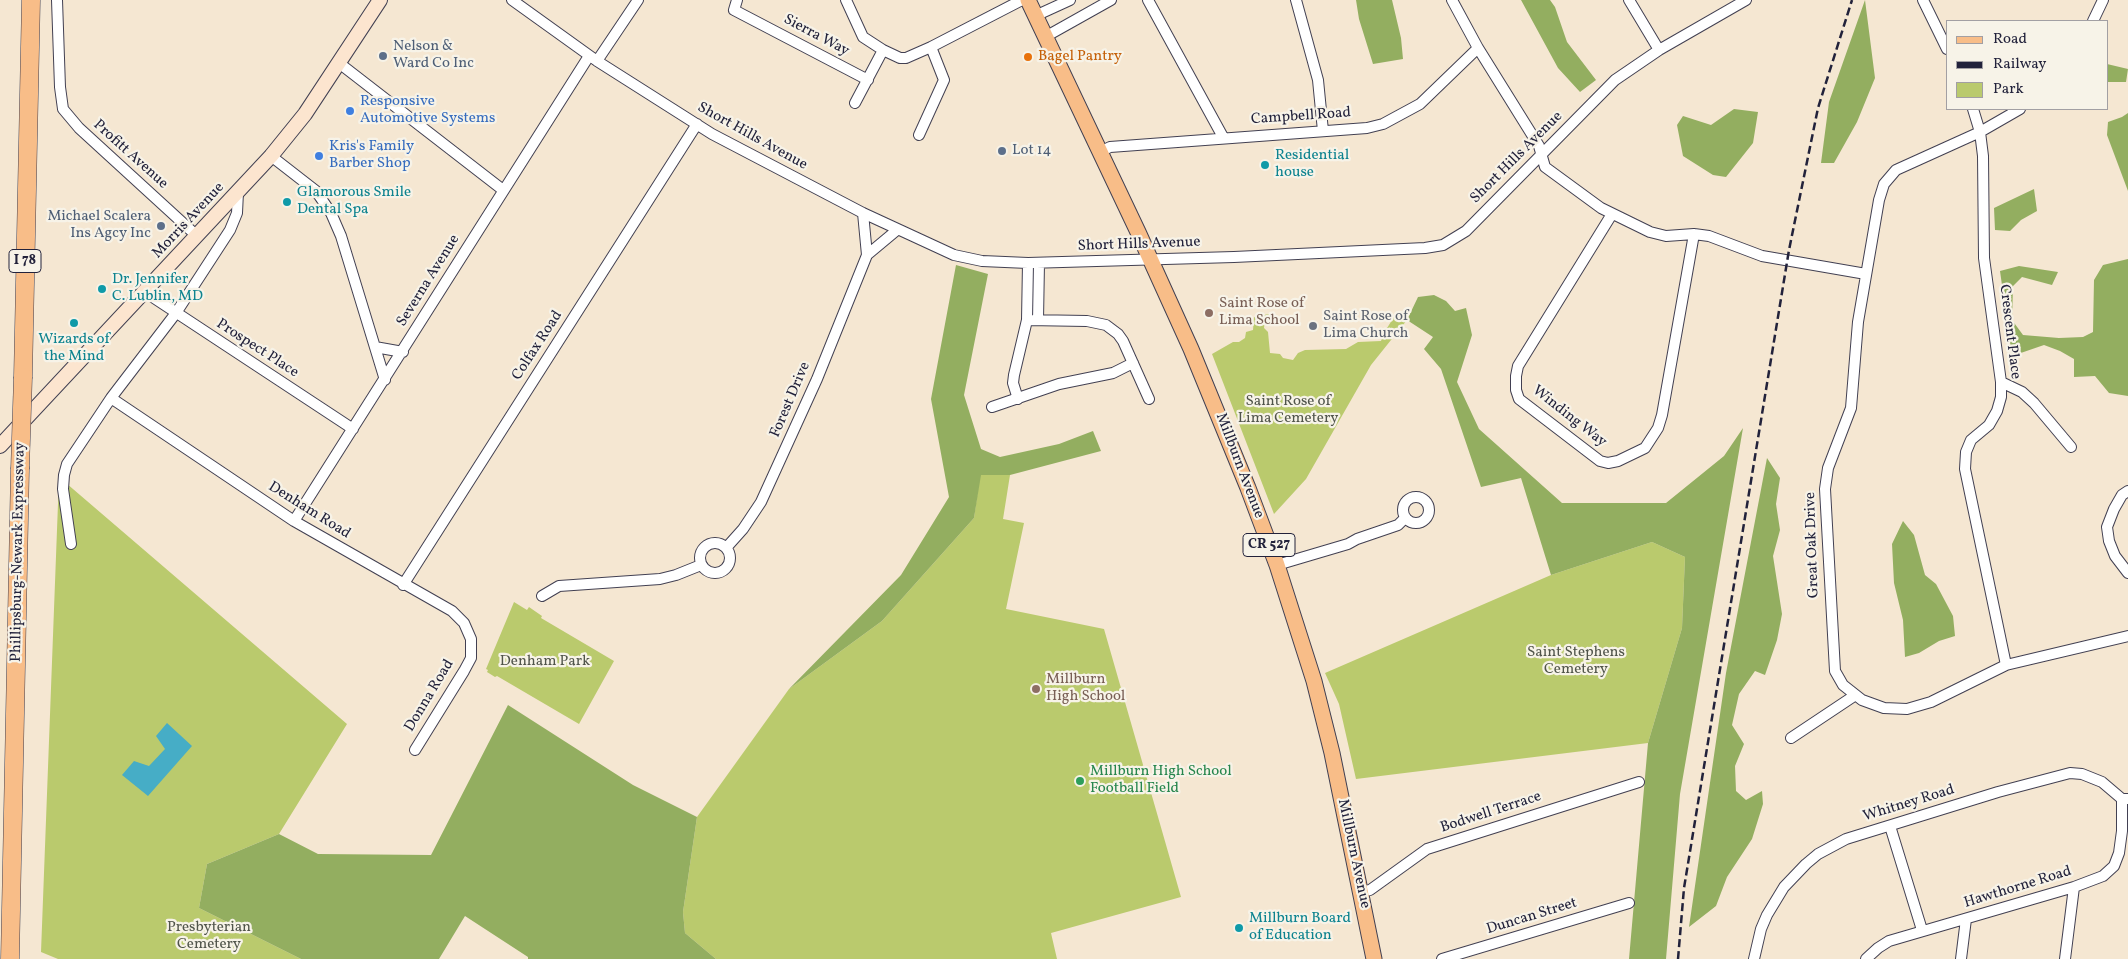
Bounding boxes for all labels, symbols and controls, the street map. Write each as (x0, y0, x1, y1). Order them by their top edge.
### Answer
street label: Sierra Way (780, 11, 852, 61)
legend (1946, 20, 2108, 110)
text: Road (1993, 29, 2027, 50)
place label: Nelson & Ward Co Inc (393, 38, 474, 73)
place label: Bagel Pantry (1038, 48, 1122, 66)
marker: Nelson & Ward Co Inc (377, 50, 389, 62)
marker: Bagel Pantry (1022, 51, 1034, 63)
text: Railway (1993, 54, 2046, 75)
text: Park (1993, 79, 2024, 100)
place label: Responsive Automotive Systems (360, 93, 495, 128)
street label: Short Hills Avenue (694, 99, 810, 175)
marker: Responsive Automotive Systems (344, 105, 356, 117)
street label: Campbell Road (1250, 105, 1352, 129)
street label: Short Hills Avenue (1467, 108, 1567, 208)
street label: Profitt Avenue (89, 117, 171, 193)
place label: Kris's Family Barber Shop (329, 138, 414, 173)
place label: Lot 14 (1012, 142, 1051, 160)
marker: Lot 14 (996, 145, 1008, 157)
place label: Residential house (1275, 147, 1349, 182)
marker: Kris's Family Barber Shop (313, 150, 325, 162)
marker: Residential house (1259, 159, 1271, 171)
street label: Morris Avenue (149, 179, 229, 263)
place label: Glamorous Smile Dental Spa (297, 184, 411, 219)
marker: Glamorous Smile Dental Spa (281, 196, 293, 208)
place label: Michael Scalera Ins Agcy Inc (47, 208, 151, 243)
marker: Michael Scalera Ins Agcy Inc (155, 220, 167, 232)
street label: Severna Avenue (394, 232, 464, 330)
street label: Short Hills Avenue (1077, 234, 1201, 256)
road number: I 78 (9, 250, 41, 272)
place label: Dr. Jennifer C. Lublin, MD (112, 271, 203, 306)
marker: Dr. Jennifer C. Lublin, MD (96, 283, 108, 295)
street label: Crescent Place (1994, 284, 2024, 380)
place label: Saint Rose of Lima School (1219, 295, 1304, 330)
marker: Saint Rose of Lima School (1203, 307, 1215, 319)
street label: Colfax Road (509, 308, 567, 384)
place label: Saint Rose of Lima Church (1323, 308, 1408, 343)
street label: Prospect Place (212, 316, 302, 382)
marker: Wizards of the Mind (68, 317, 80, 329)
marker: Saint Rose of Lima Church (1307, 320, 1319, 332)
place label: Wizards of the Mind (38, 331, 110, 366)
street label: Forest Drive (767, 359, 815, 441)
street label: Winding Way (1528, 382, 1610, 452)
park label: Saint Rose of Lima Cemetery (1238, 393, 1338, 428)
street label: Millburn Avenue (1211, 411, 1267, 521)
street label: Phillipsburg-Newark Expressway (8, 442, 30, 662)
street label: Denham Road (265, 479, 353, 543)
street label: Great Oak Drive (1802, 492, 1824, 598)
road number: CR 527 (1243, 534, 1295, 556)
park label: Saint Stephens Cemetery (1527, 644, 1625, 679)
park label: Denham Park (500, 653, 590, 671)
street label: Donna Road (401, 657, 459, 735)
place label: Millburn High School (1046, 671, 1125, 706)
marker: Millburn High School (1030, 683, 1042, 695)
place label: Millburn High School Football Field (1090, 763, 1232, 798)
marker: Millburn High School Football Field (1074, 775, 1086, 787)
street label: Whitney Road (1861, 782, 1957, 826)
street label: Bodwell Terrace (1438, 788, 1544, 838)
street label: Millburn Avenue (1333, 798, 1373, 910)
street label: Hawthorne Road (1962, 863, 2074, 913)
street label: Duncan Street (1485, 895, 1579, 939)
place label: Millburn Board of Education (1249, 910, 1351, 945)
park label: Presbyterian Cemetery (167, 919, 251, 954)
marker: Millburn Board of Education (1233, 922, 1245, 934)

